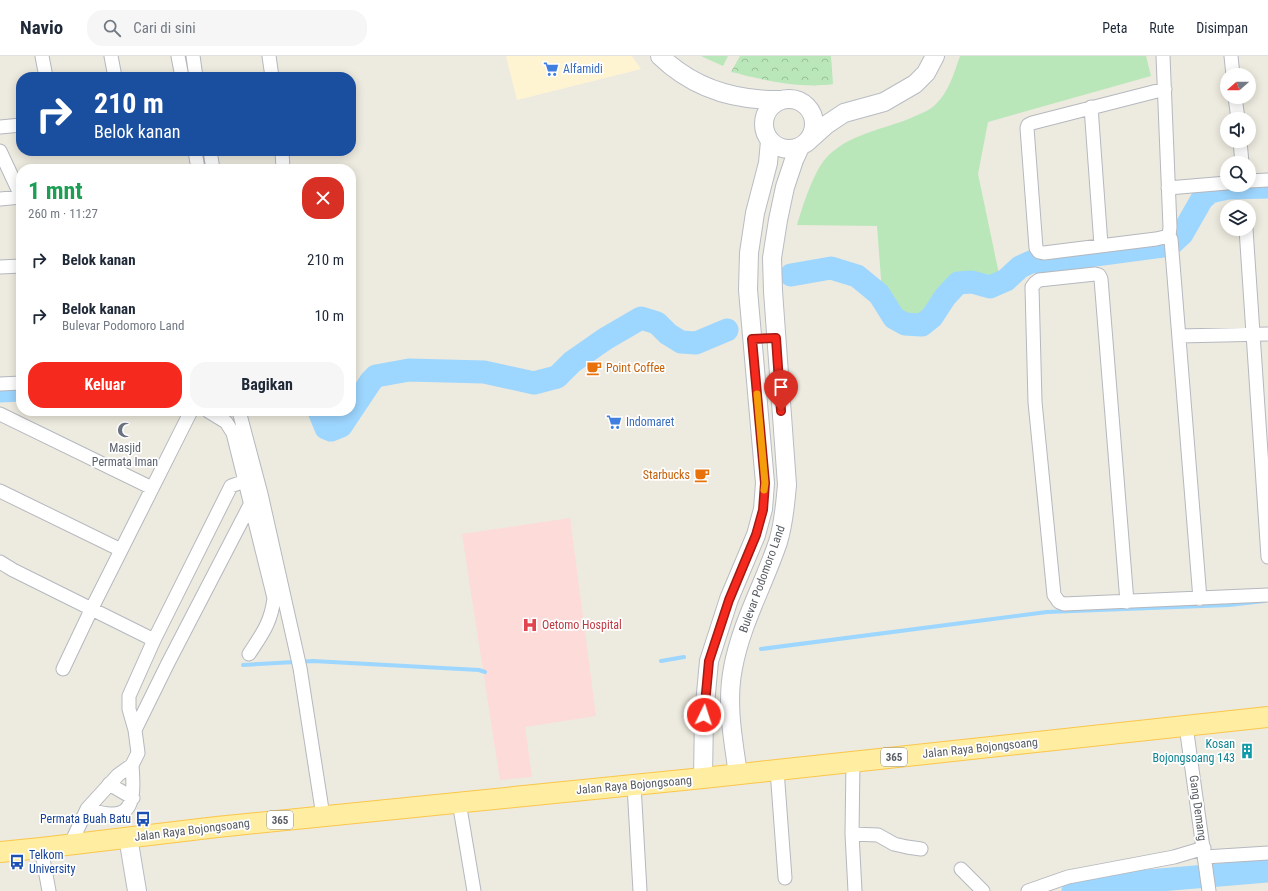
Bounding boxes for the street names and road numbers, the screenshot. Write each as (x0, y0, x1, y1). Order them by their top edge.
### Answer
street label: Bulevar Podomoro Land (736, 523, 788, 635)
street label: Jalan Raya Bojongsoang (922, 735, 1039, 761)
road number: 365 (881, 748, 907, 766)
street label: Jalan Raya Bojongsoang (576, 773, 692, 797)
street label: Gang Demang (1186, 774, 1210, 842)
road number: 365 (267, 811, 293, 829)
street label: Jalan Raya Bojongsoang (134, 816, 251, 844)

